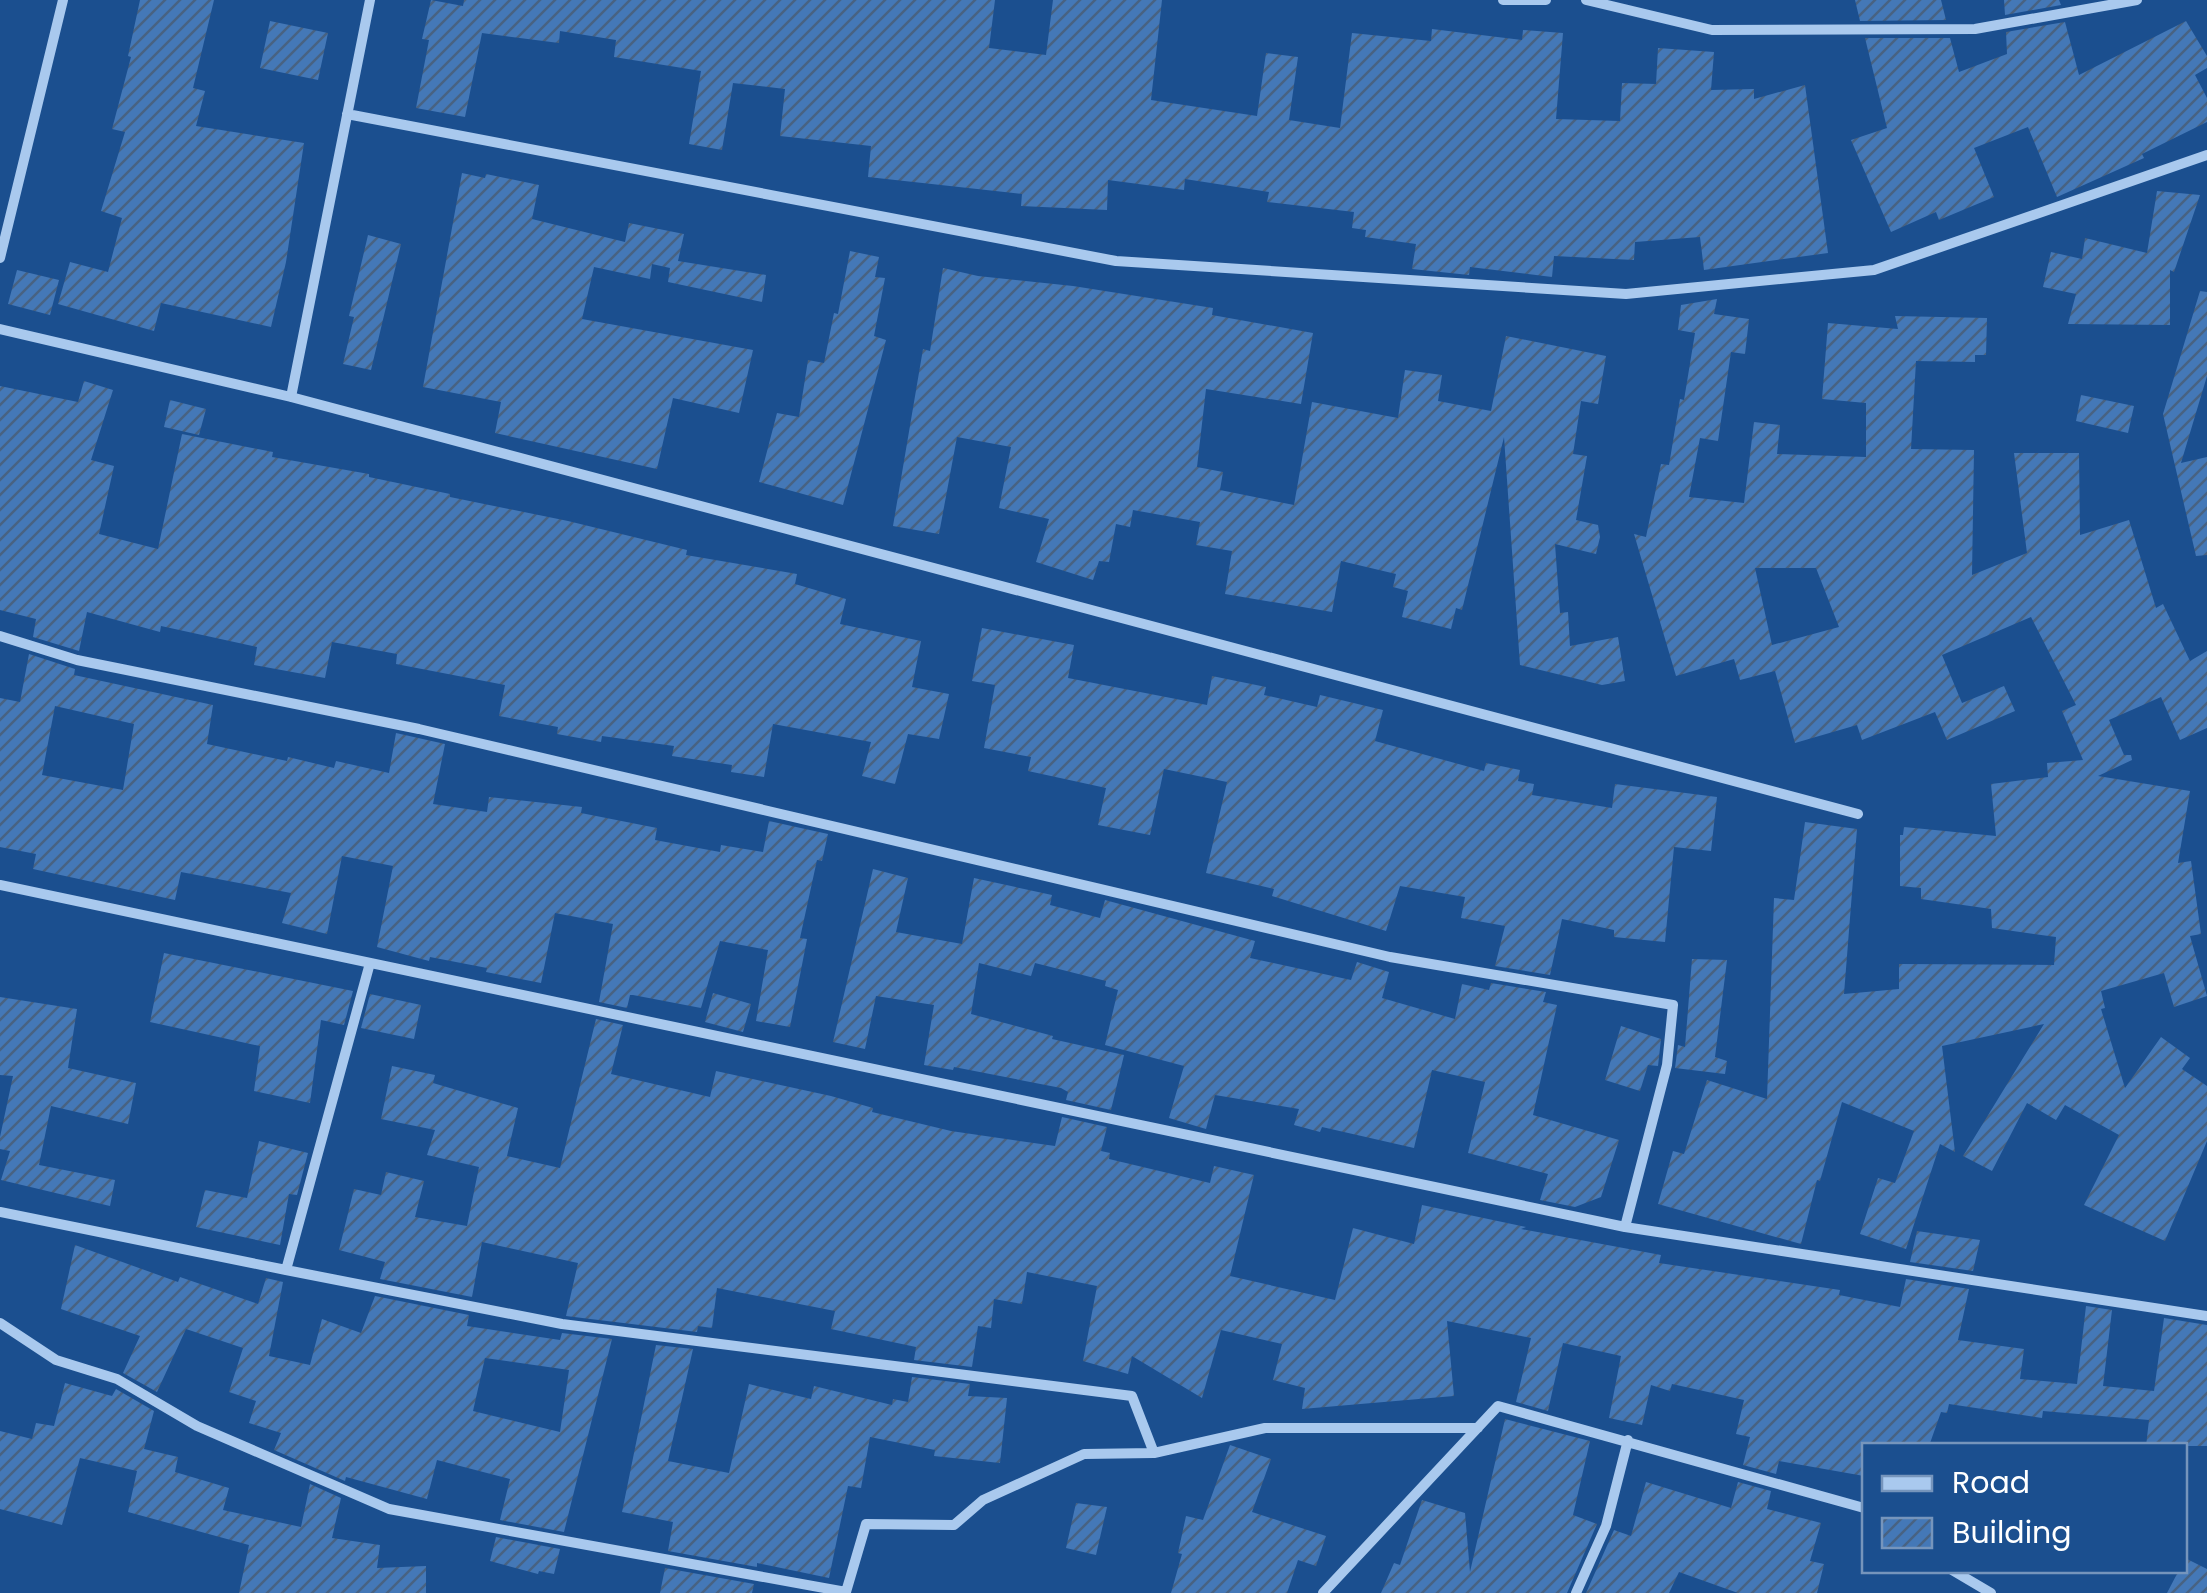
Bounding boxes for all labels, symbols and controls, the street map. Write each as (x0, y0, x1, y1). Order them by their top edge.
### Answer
legend (1862, 1443, 2187, 1573)
text: Road (1952, 1461, 2030, 1504)
text: Building (1952, 1511, 2072, 1554)

